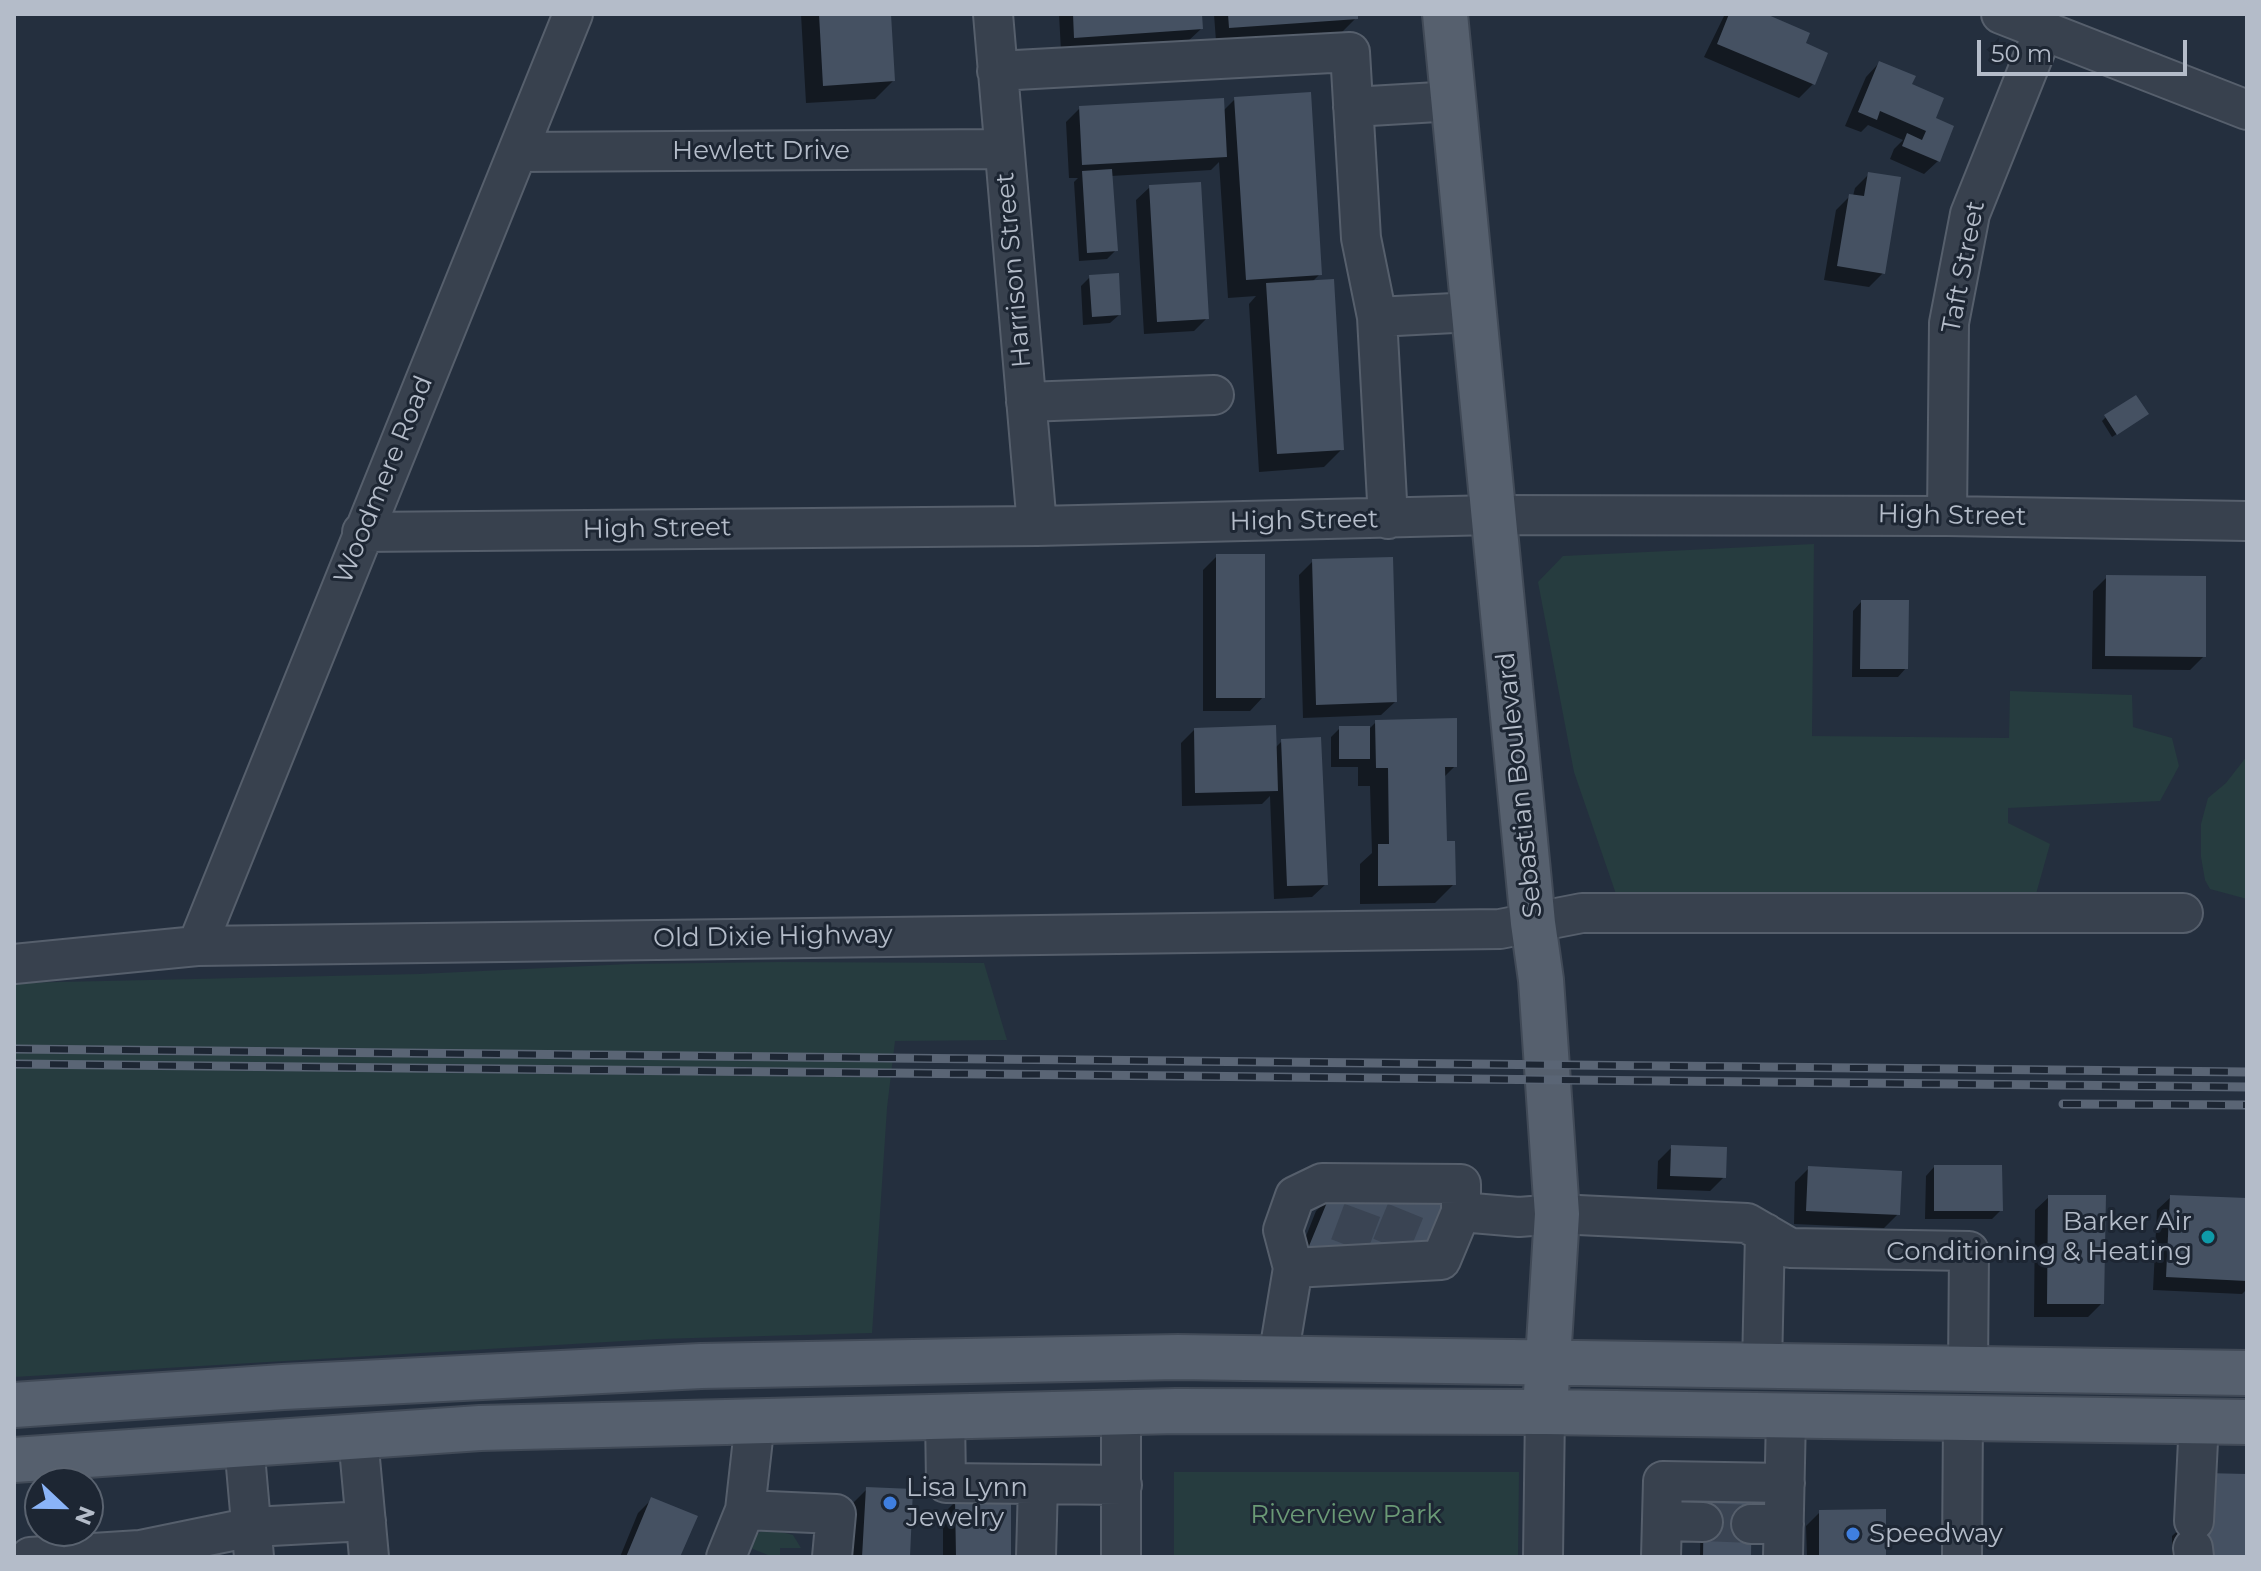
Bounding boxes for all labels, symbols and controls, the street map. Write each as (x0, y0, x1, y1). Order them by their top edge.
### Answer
scale bar (1981, 24, 2191, 74)
text: 50 m (1991, 39, 2052, 68)
street label: Hewlett Drive (672, 135, 850, 167)
street label: Harrison Street (990, 171, 1038, 369)
street label: Taft Street (1936, 198, 1992, 336)
street label: Woodmere Road (328, 371, 440, 589)
street label: High Street (1877, 499, 2027, 533)
street label: High Street (1229, 504, 1379, 538)
street label: High Street (582, 512, 732, 546)
street label: Sebastian Boulevard (1491, 651, 1549, 919)
street label: Old Dixie Highway (653, 919, 893, 955)
place label: Barker Air Conditioning & Heating (1886, 1206, 2192, 1268)
marker: Barker Air Conditioning & Heating (2199, 1228, 2217, 1246)
north arrow (24, 1467, 104, 1547)
place label: Lisa Lynn Jewelry (906, 1472, 1028, 1534)
marker: Lisa Lynn Jewelry (881, 1494, 899, 1512)
park label: Riverview Park (1250, 1499, 1442, 1531)
text: N (69, 1502, 101, 1529)
place label: Speedway (1869, 1518, 2003, 1550)
marker: Speedway (1844, 1525, 1862, 1543)

